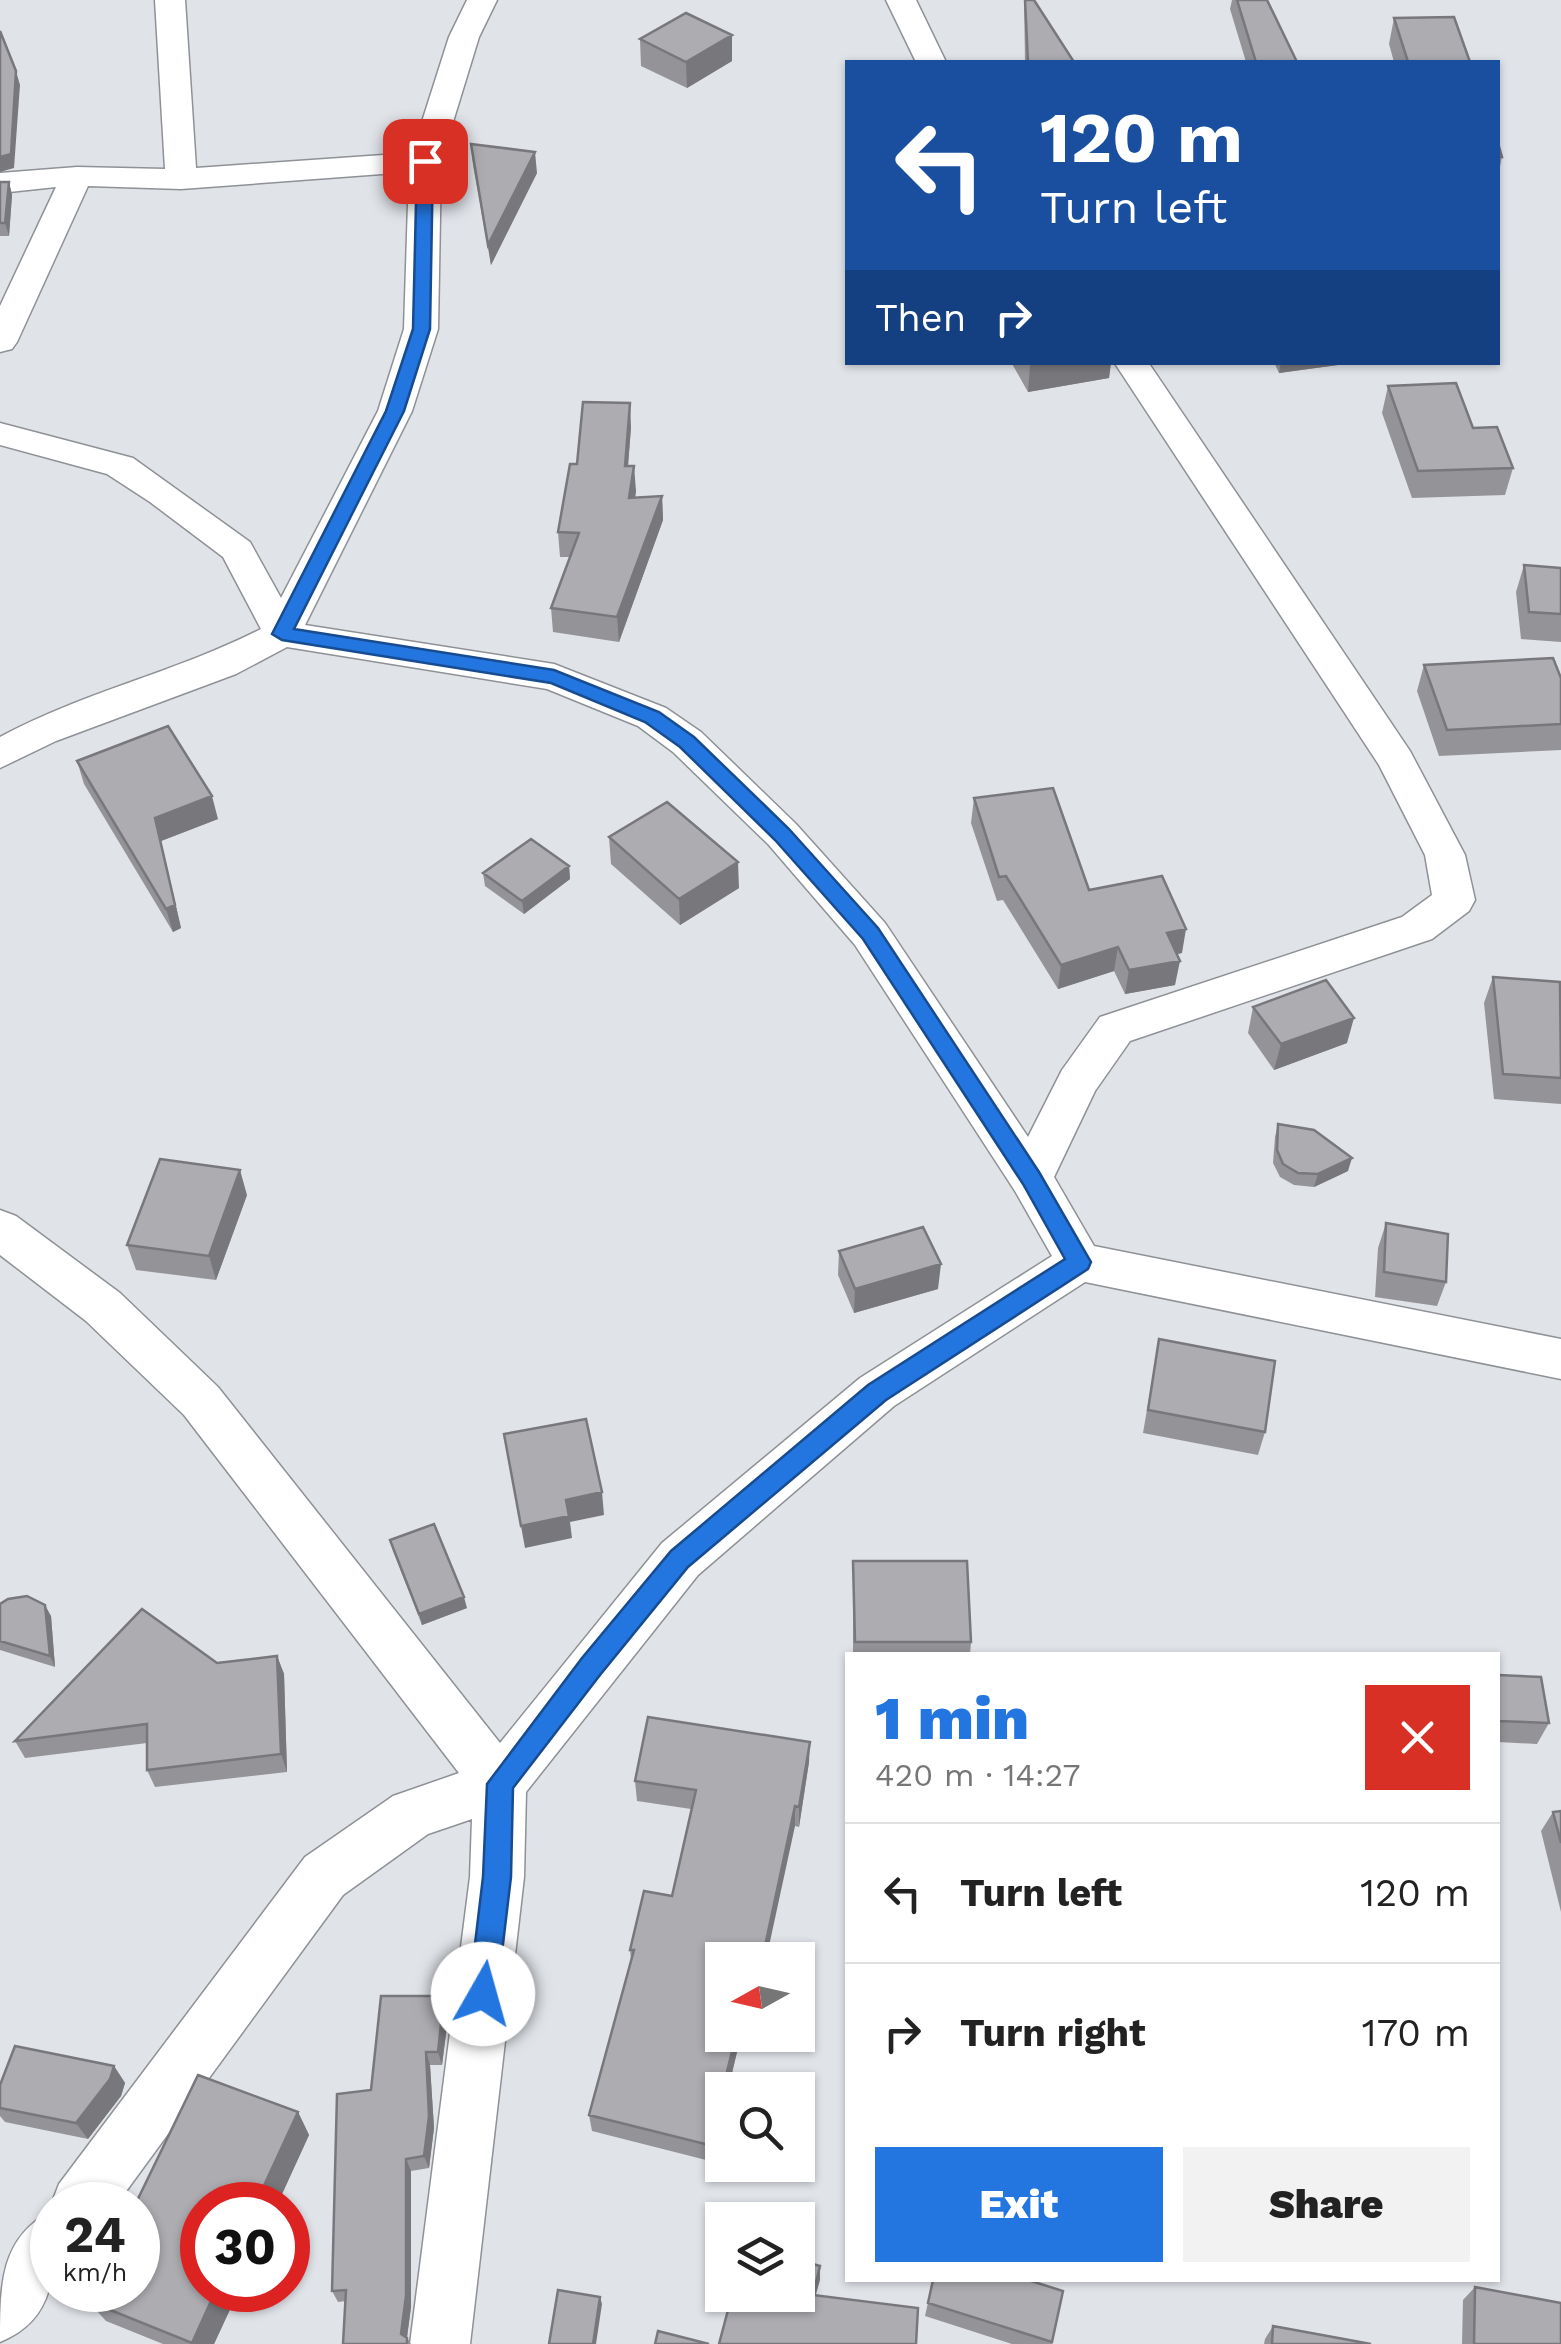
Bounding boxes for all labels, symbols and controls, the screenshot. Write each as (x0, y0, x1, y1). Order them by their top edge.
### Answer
text: 120 m (1040, 97, 1243, 179)
icon: left (875, 100, 1005, 230)
pin (383, 119, 468, 204)
icon: arrive (398, 134, 453, 189)
text: Turn left (1040, 181, 1227, 234)
icon: right (986, 290, 1041, 345)
text: Then (875, 296, 966, 340)
text: 1 min (875, 1683, 1029, 1754)
button: close (1365, 1685, 1470, 1790)
text: 420 m · 14:27 (875, 1756, 1080, 1794)
icon: left (875, 1866, 930, 1921)
text: Turn left (960, 1871, 1122, 1915)
text: 120 m (1360, 1871, 1470, 1915)
position arrow (431, 1942, 535, 2046)
north arrow (705, 1942, 815, 2052)
map controls (705, 1942, 815, 2312)
icon: right (875, 2006, 930, 2061)
text: Turn right (960, 2011, 1146, 2055)
text: 170 m (1362, 2011, 1470, 2055)
button: search (705, 2072, 815, 2182)
button: Exit (875, 2147, 1163, 2262)
button: Share (1183, 2147, 1470, 2262)
speed limit sign: 30 (180, 2182, 310, 2312)
button: layers (705, 2202, 815, 2312)
text: 24 (64, 2205, 126, 2264)
text: km/h (63, 2258, 127, 2287)

